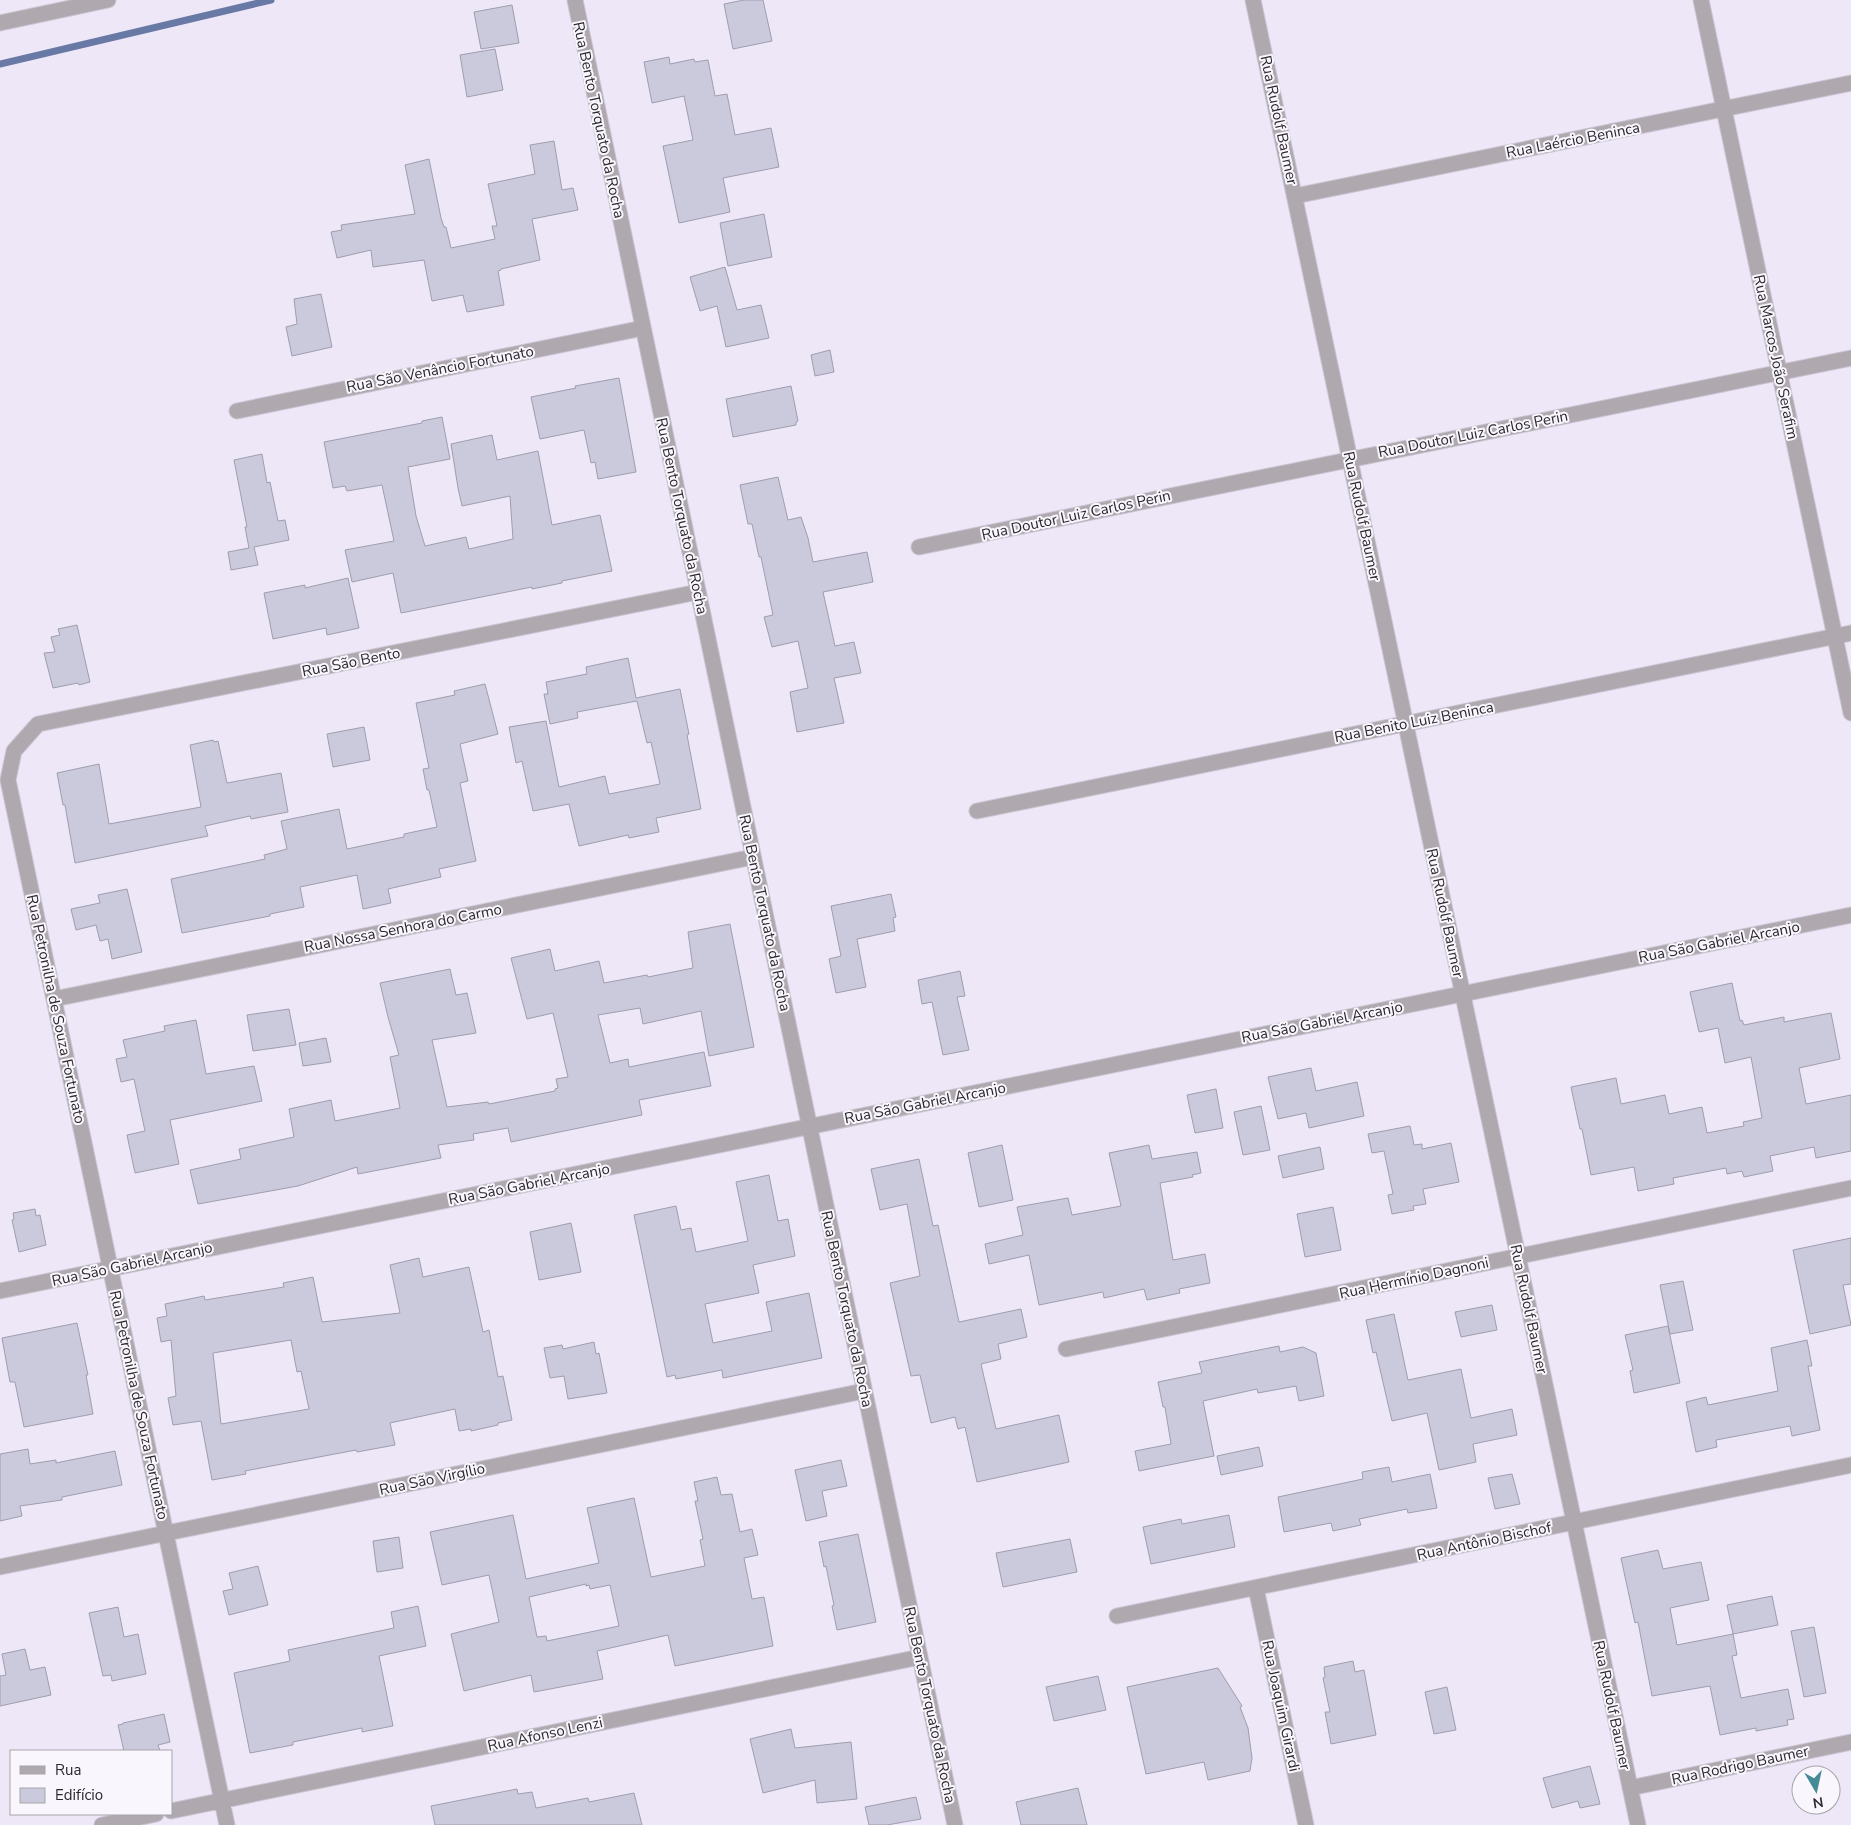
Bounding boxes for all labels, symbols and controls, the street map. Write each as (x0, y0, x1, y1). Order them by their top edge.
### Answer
street label: Rua Bento Torquato da Rocha (568, 20, 630, 220)
street label: Rua Rudolf Baumer (1256, 54, 1303, 187)
street label: Rua Laércio Beninca (1504, 117, 1642, 163)
street label: Rua Marcos João Serafim (1749, 273, 1803, 441)
street label: Rua São Venâncio Fortunato (345, 341, 535, 397)
street label: Rua Doutor Luiz Carlos Perin (1376, 406, 1570, 462)
street label: Rua Bento Torquato da Rocha (651, 416, 713, 616)
street label: Rua Rudolf Baumer (1339, 450, 1386, 583)
street label: Rua Doutor Luiz Carlos Perin (980, 485, 1172, 545)
street label: Rua São Bento (300, 643, 402, 681)
street label: Rua Benito Luiz Beninca (1333, 697, 1495, 747)
street label: Rua Bento Torquato da Rocha (734, 813, 796, 1013)
street label: Rua Rudolf Baumer (1422, 847, 1469, 980)
street label: Rua Petronilha de Souza Fortunato (22, 893, 90, 1125)
street label: Rua Nossa Senhora do Carmo (302, 899, 504, 957)
street label: Rua São Gabriel Arcanjo (1637, 917, 1801, 967)
street label: Rua São Gabriel Arcanjo (1240, 997, 1404, 1047)
street label: Rua São Gabriel Arcanjo (843, 1078, 1007, 1128)
street label: Rua São Gabriel Arcanjo (447, 1159, 611, 1209)
street label: Rua Bento Torquato da Rocha (816, 1209, 878, 1409)
street label: Rua São Gabriel Arcanjo (50, 1237, 214, 1291)
street label: Rua Rudolf Baumer (1506, 1243, 1553, 1376)
street label: Rua Hermínio Dagnoni (1337, 1252, 1491, 1304)
street label: Rua Petronilha de Souza Fortunato (105, 1289, 173, 1521)
street label: Rua São Virgílio (377, 1458, 487, 1500)
street label: Rua Antônio Bischof (1415, 1517, 1554, 1565)
street label: Rua Bento Torquato da Rocha (899, 1605, 961, 1805)
street label: Rua Joaquim Girardi (1257, 1638, 1305, 1774)
street label: Rua Rudolf Baumer (1589, 1639, 1636, 1772)
street label: Rua Afonso Lenzi (486, 1712, 604, 1756)
street label: Rua Rodrigo Baumer (1670, 1741, 1811, 1789)
legend (10, 1750, 172, 1815)
text: Rua (55, 1760, 81, 1780)
north arrow (1791, 1765, 1841, 1815)
text: Edifício (55, 1785, 103, 1805)
text: N (1811, 1792, 1825, 1813)

